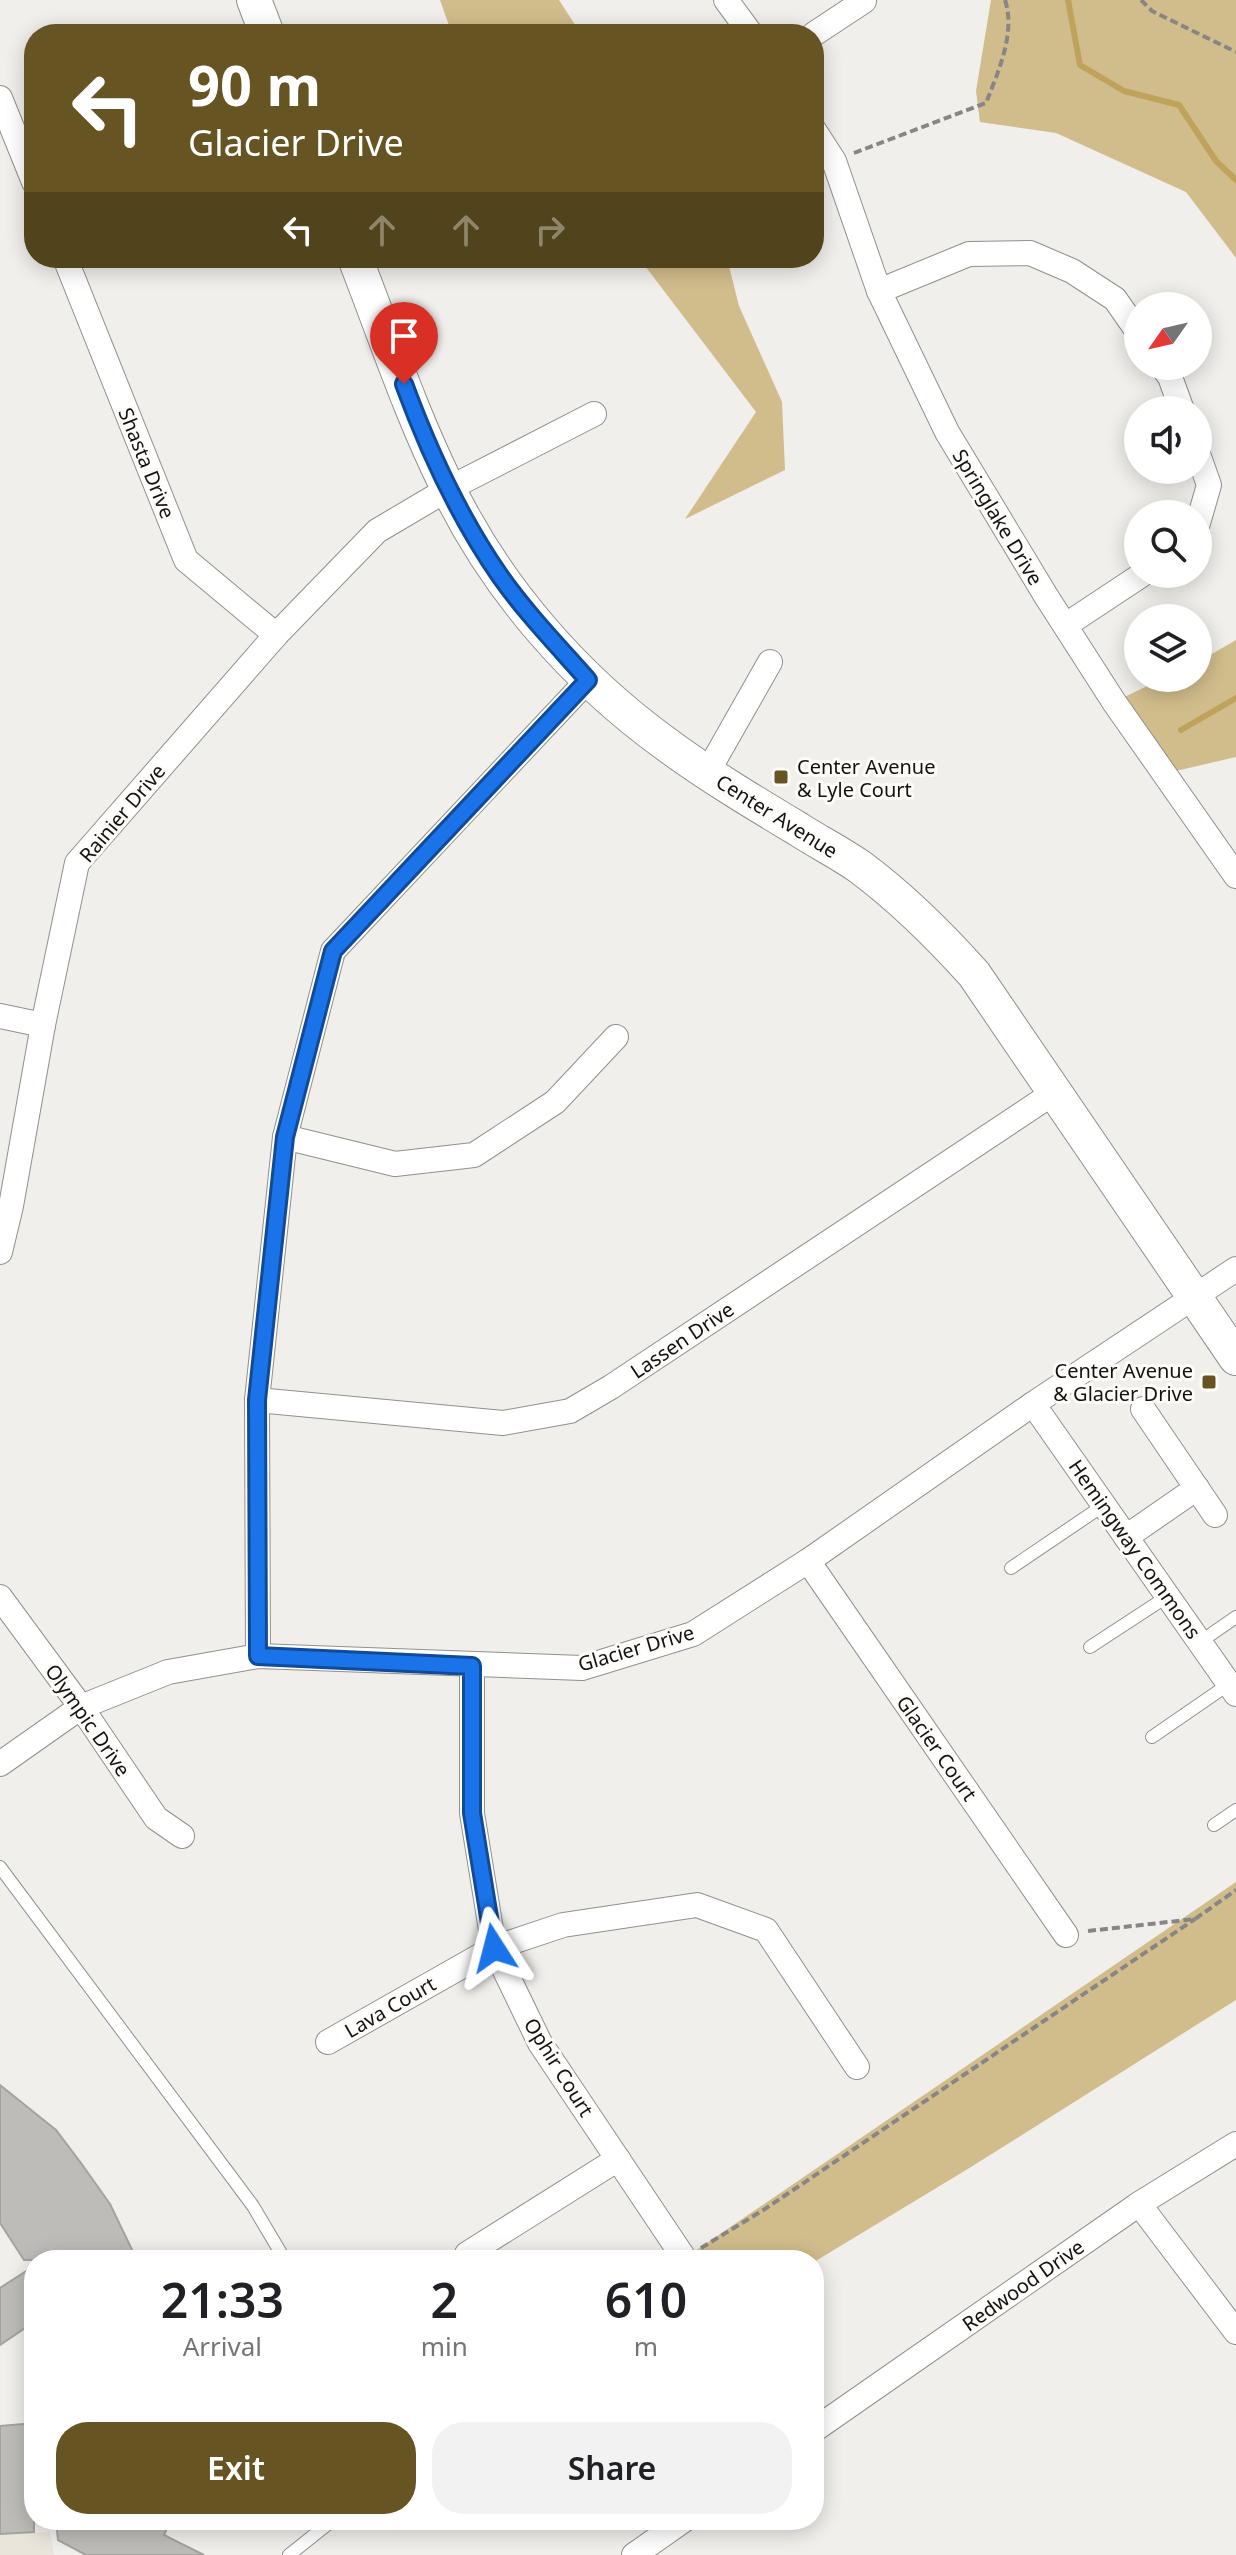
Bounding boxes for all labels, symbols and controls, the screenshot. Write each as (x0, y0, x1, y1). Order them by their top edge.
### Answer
text: 90 m (188, 46, 321, 122)
icon: left (56, 56, 160, 160)
text: Glacier Drive (188, 118, 404, 167)
icon: left (276, 208, 320, 252)
icon: ahead (360, 208, 404, 252)
icon: ahead (444, 208, 488, 252)
icon: right (528, 208, 572, 252)
north arrow (1124, 292, 1212, 380)
map controls (1124, 292, 1212, 692)
pin (370, 302, 438, 384)
icon: arrive (382, 314, 426, 358)
button: sound (1124, 396, 1212, 484)
street label: Shasta Drive (113, 404, 181, 522)
street label: Springlake Drive (947, 444, 1049, 590)
button: search (1124, 500, 1212, 588)
button: layers (1124, 604, 1212, 692)
place label: Center Avenue & Lyle Court (797, 753, 935, 803)
street label: Rainier Drive (73, 758, 171, 868)
street label: Center Avenue (711, 768, 843, 864)
marker: Center Avenue & Lyle Court (772, 768, 790, 786)
street label: Lassen Drive (625, 1295, 739, 1385)
place label: Center Avenue & Glacier Drive (1053, 1357, 1193, 1407)
marker: Center Avenue & Glacier Drive (1200, 1373, 1218, 1391)
street label: Hemingway Commons (1063, 1454, 1207, 1644)
street label: Glacier Drive (575, 1618, 697, 1678)
street label: Olympic Drive (39, 1658, 137, 1782)
street label: Glacier Court (891, 1690, 983, 1806)
position arrow (452, 1906, 536, 1990)
street label: Lava Court (340, 1970, 440, 2044)
street label: Ophir Court (518, 2013, 600, 2121)
street label: Redwood Drive (957, 2233, 1089, 2337)
text: 21:33 (161, 2267, 284, 2332)
text: 2 (431, 2267, 458, 2332)
text: 610 (605, 2267, 687, 2332)
text: Arrival (183, 2328, 262, 2364)
text: min (421, 2328, 468, 2364)
text: m (634, 2328, 658, 2364)
button: Exit (56, 2422, 416, 2514)
button: Share (432, 2422, 792, 2514)

